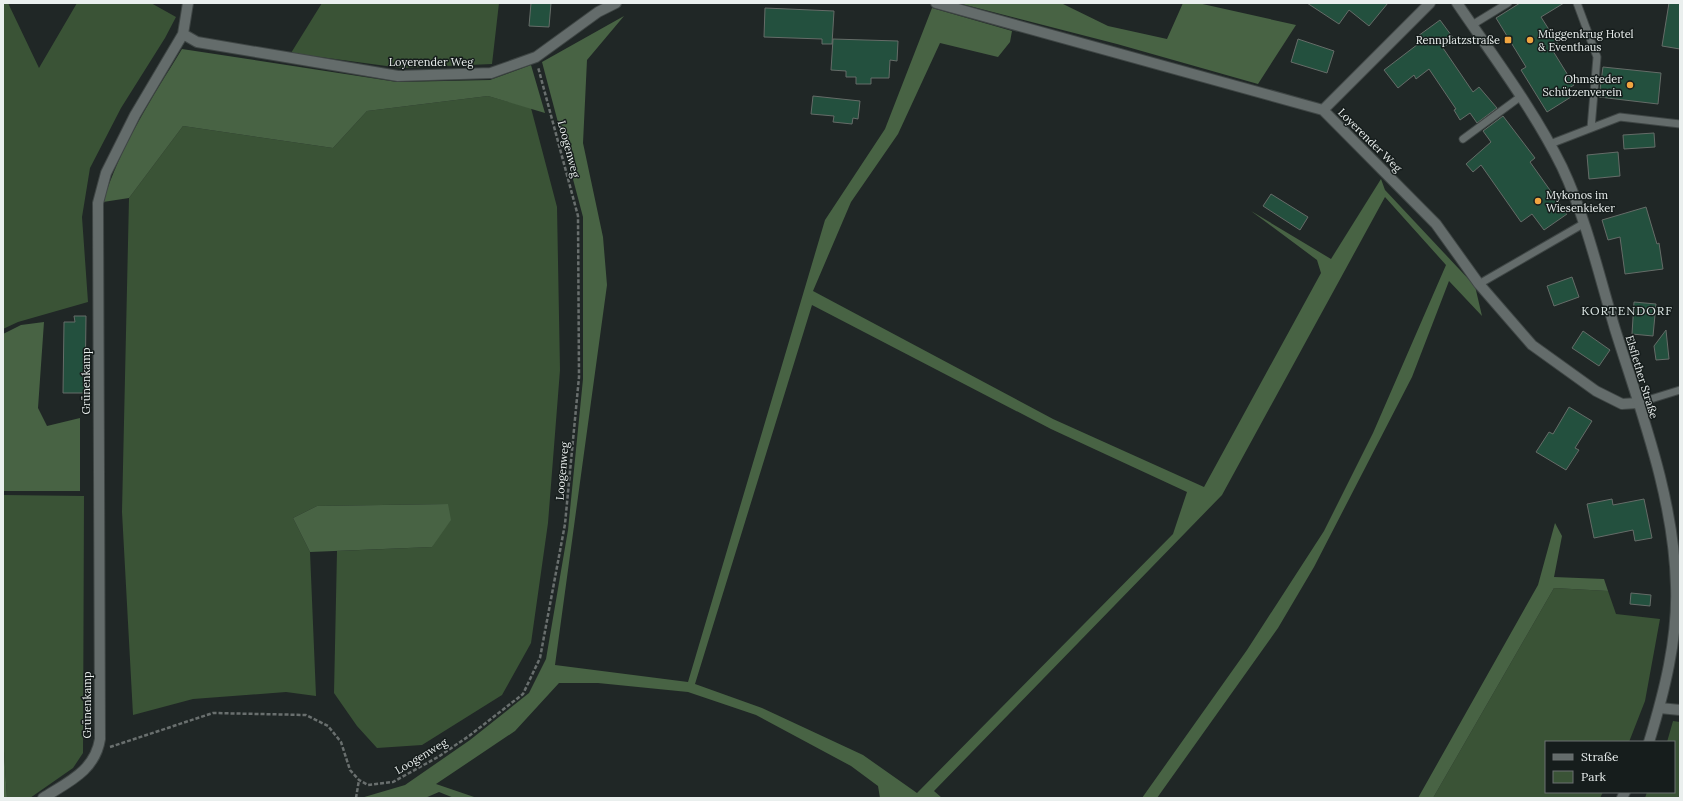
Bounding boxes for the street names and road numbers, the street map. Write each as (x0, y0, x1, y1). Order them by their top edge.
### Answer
street label: Loyerender Weg (389, 55, 474, 69)
street label: Loyerender Weg (1335, 105, 1405, 175)
street label: Loogenweg (555, 119, 584, 180)
street label: Elsflether Straße (1623, 334, 1661, 420)
street label: Grünenkamp (79, 347, 93, 415)
street label: Loogenweg (552, 440, 572, 501)
street label: Grünenkamp (80, 671, 94, 739)
street label: Loogenweg (392, 734, 450, 777)

